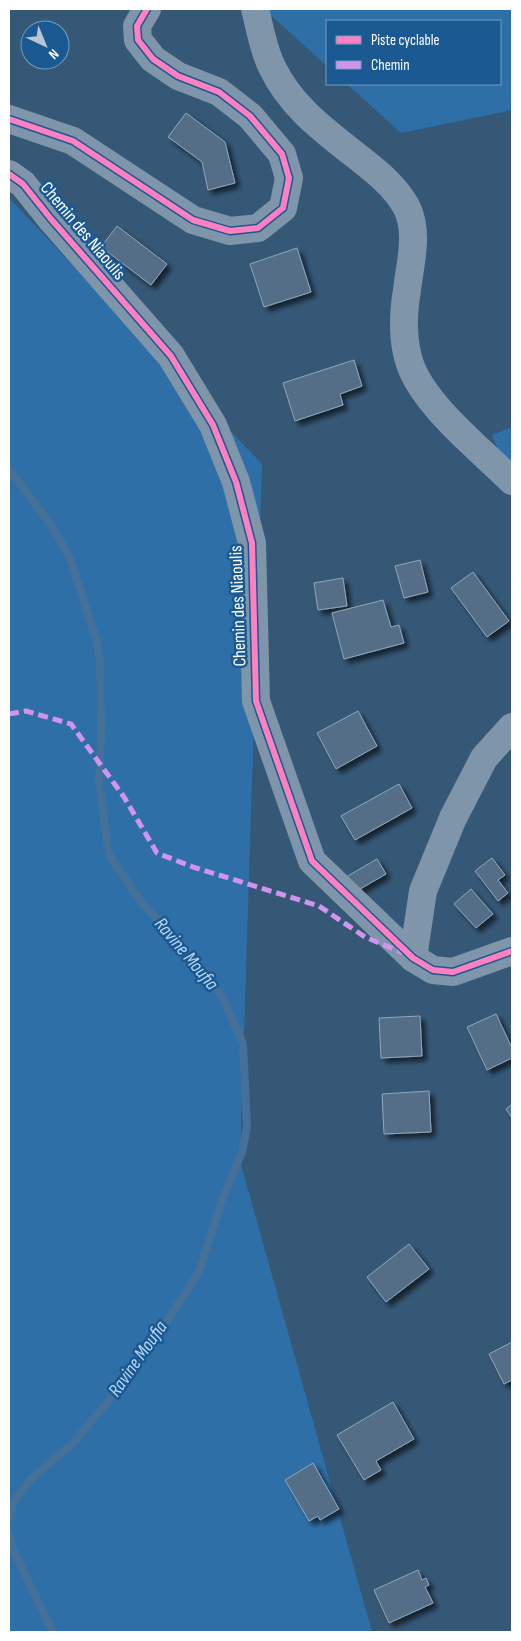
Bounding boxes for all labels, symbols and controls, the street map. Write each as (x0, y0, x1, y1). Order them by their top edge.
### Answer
north arrow (20, 20, 70, 70)
legend (326, 20, 501, 85)
text: Piste cyclable (371, 31, 440, 50)
text: N (45, 45, 62, 63)
text: Chemin (371, 56, 410, 75)
street label: Chemin des Niaoulis (36, 178, 130, 284)
street label: Chemin des Niaoulis (225, 545, 251, 667)
water label: Ravine Moufia (149, 913, 223, 995)
water label: Ravine Moufia (103, 1316, 173, 1401)

